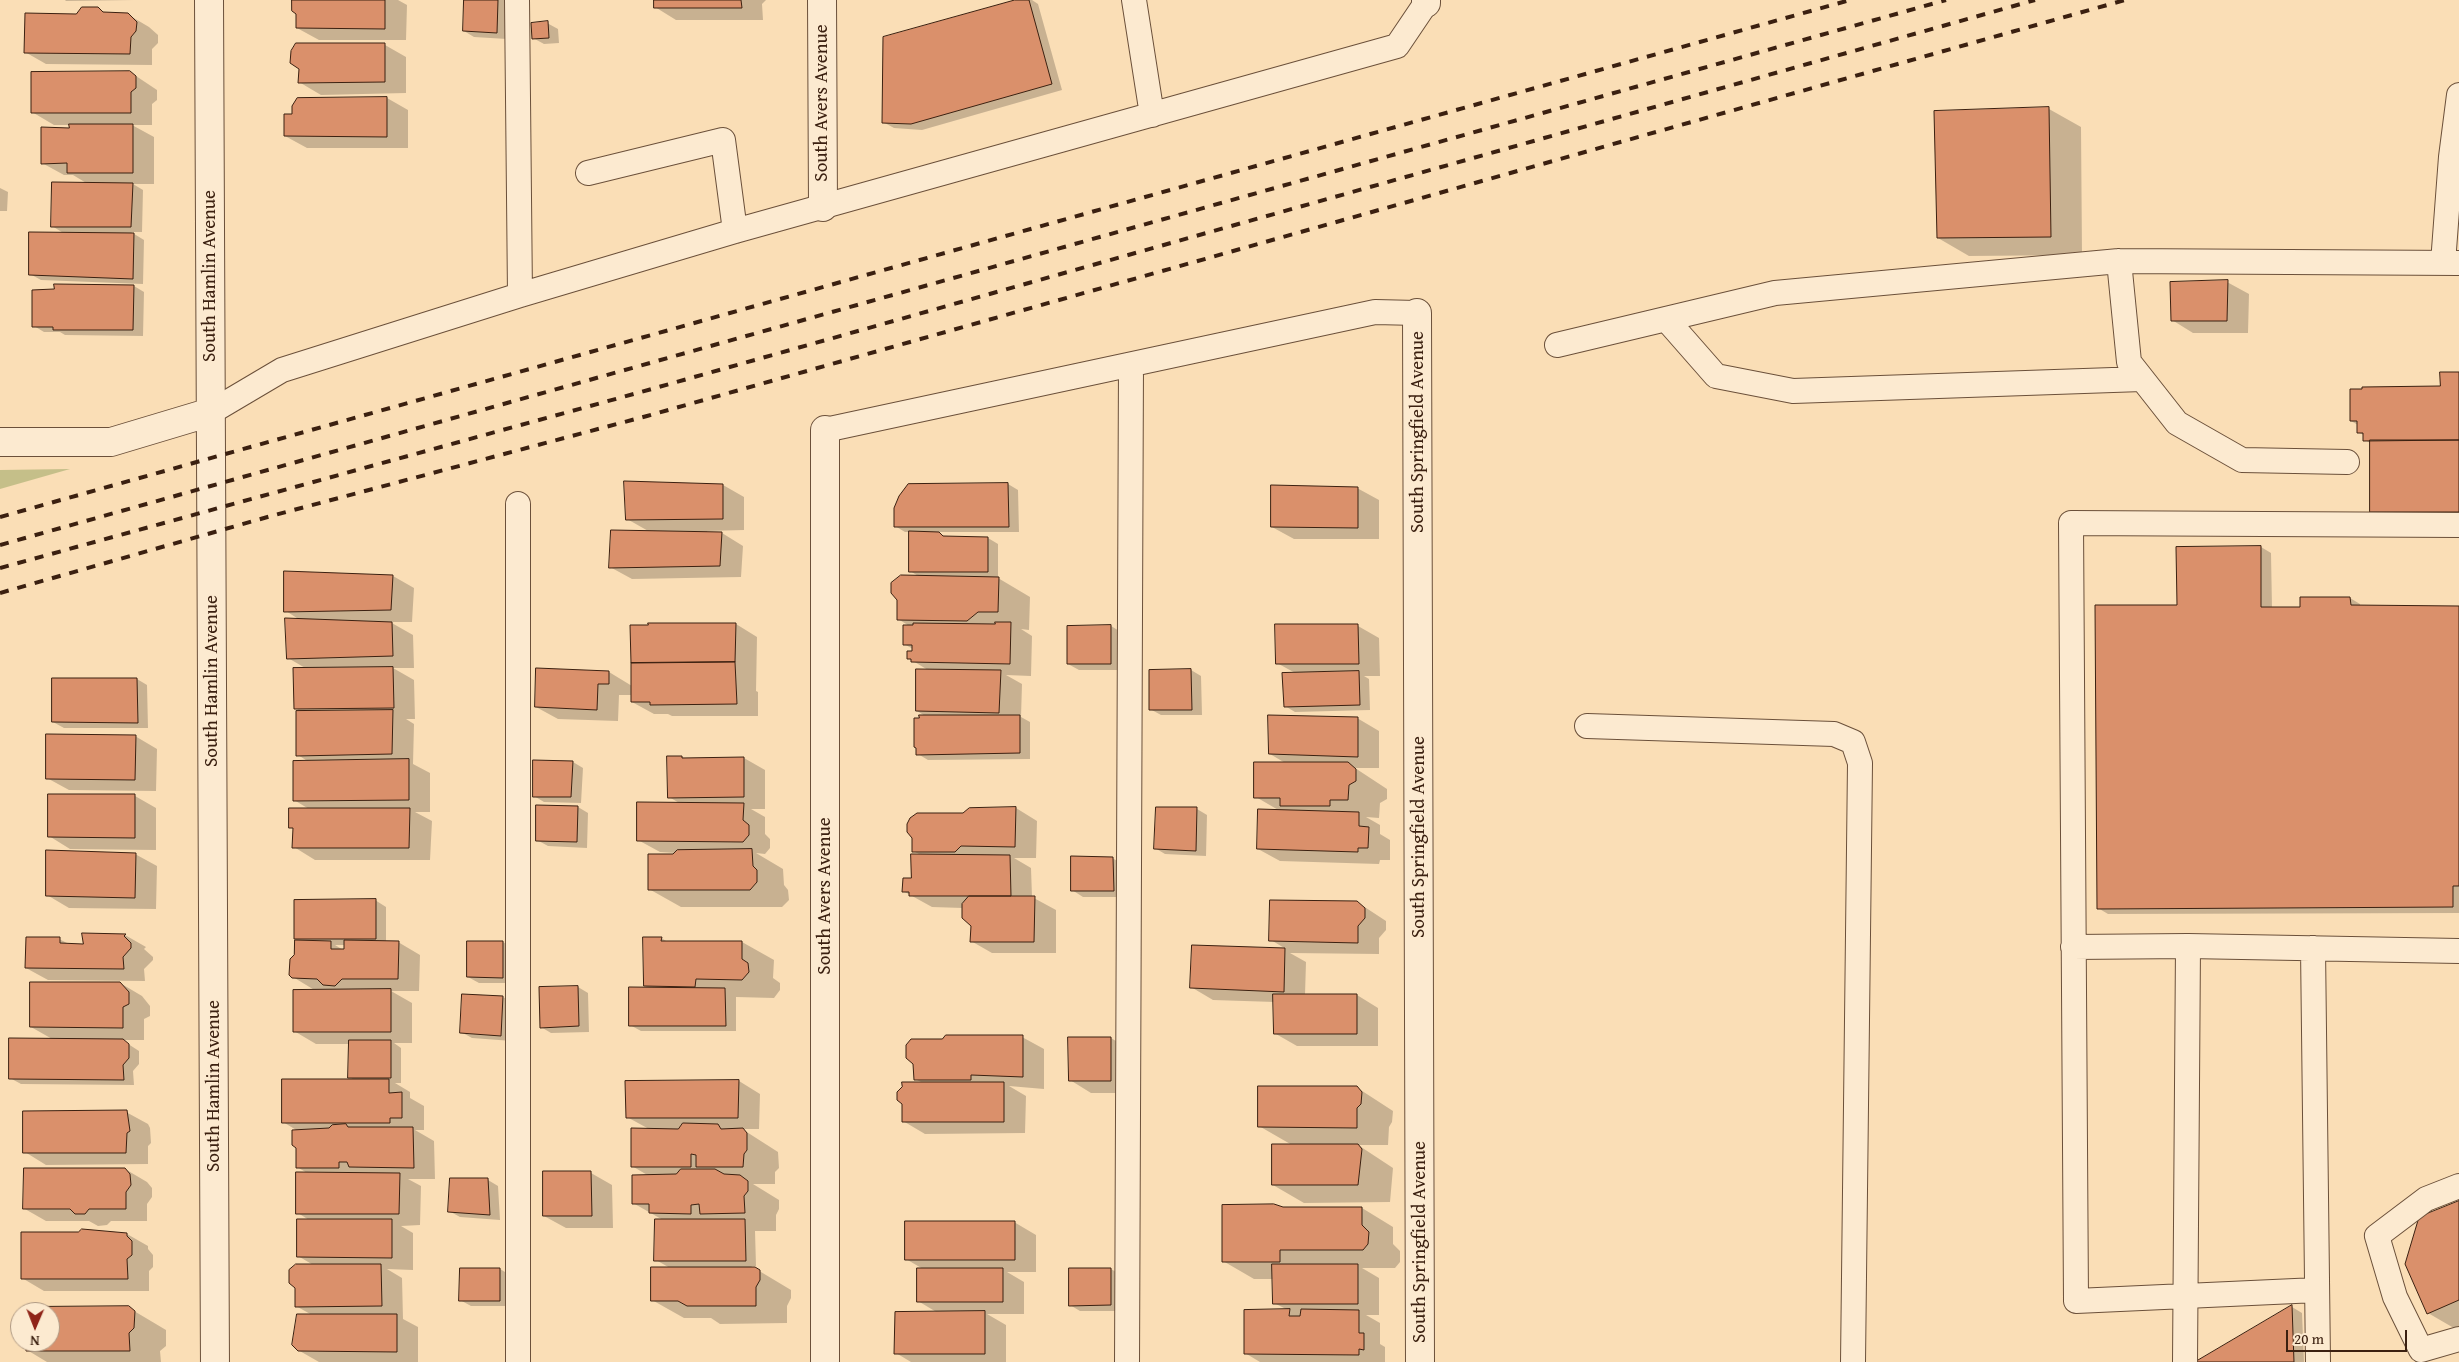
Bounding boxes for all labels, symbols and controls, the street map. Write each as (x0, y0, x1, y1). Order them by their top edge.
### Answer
street label: South Avers Avenue (811, 24, 833, 182)
street label: South Hamlin Avenue (199, 190, 221, 362)
street label: South Springfield Avenue (1407, 331, 1429, 533)
street label: South Hamlin Avenue (201, 595, 223, 767)
street label: South Springfield Avenue (1408, 736, 1430, 938)
street label: South Avers Avenue (814, 817, 836, 975)
street label: South Hamlin Avenue (203, 1000, 225, 1172)
street label: South Springfield Avenue (1409, 1141, 1431, 1343)
north arrow (10, 1302, 60, 1352)
scale bar (2289, 1320, 2410, 1352)
text: 20 m (2294, 1328, 2324, 1349)
text: N (30, 1331, 40, 1351)

